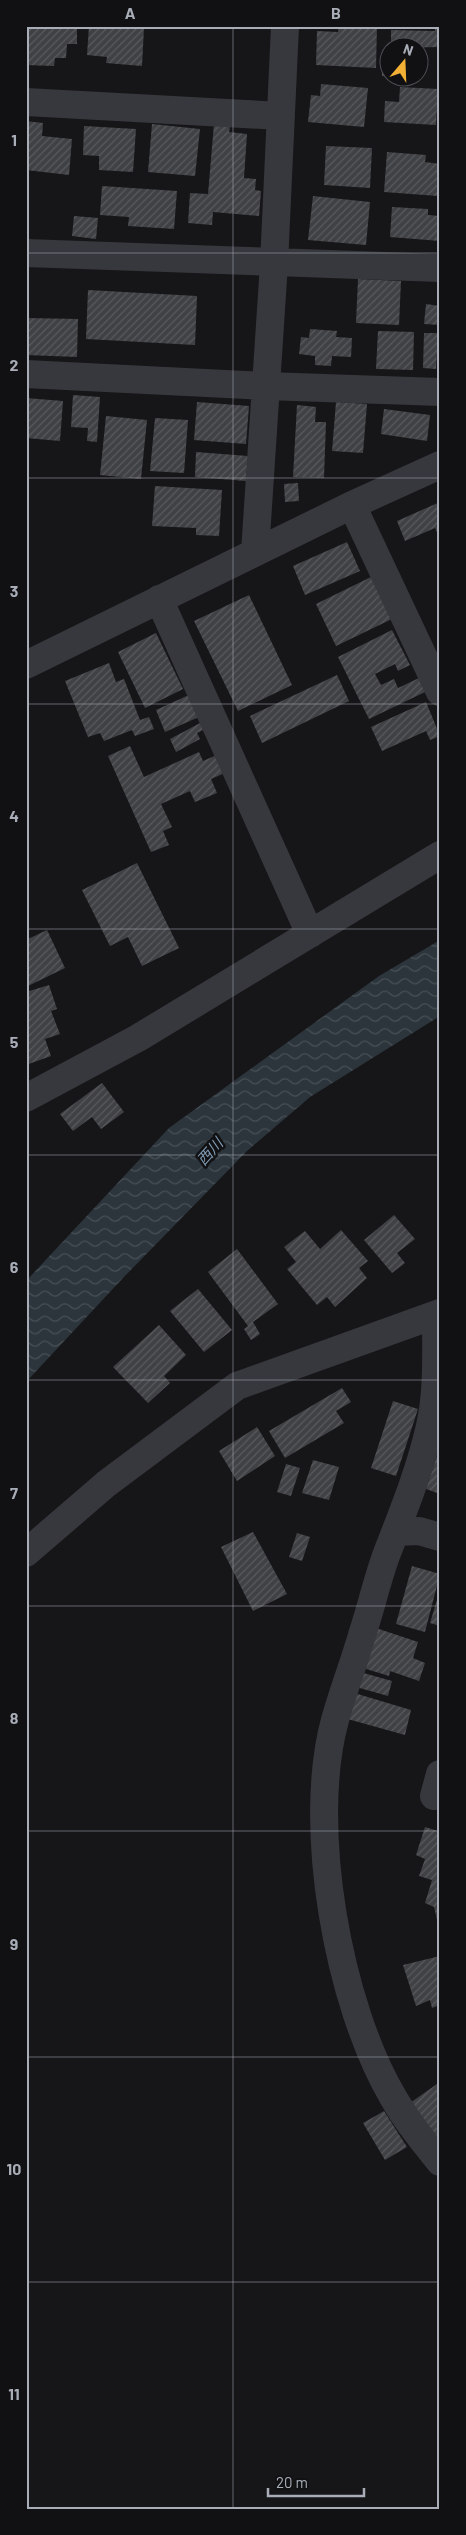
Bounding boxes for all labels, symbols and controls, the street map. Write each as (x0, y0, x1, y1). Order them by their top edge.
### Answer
text: A (125, 3, 136, 22)
text: B (331, 3, 341, 22)
north arrow (378, 38, 428, 88)
text: N (401, 40, 416, 59)
text: 1 (11, 130, 17, 149)
text: 2 (10, 355, 19, 374)
text: 3 (10, 581, 18, 600)
text: 4 (9, 806, 19, 825)
text: 5 (10, 1032, 19, 1051)
water label: 西川 (193, 1133, 227, 1169)
text: 6 (10, 1257, 19, 1276)
text: 7 (10, 1483, 18, 1502)
text: 8 (10, 1708, 19, 1727)
text: 9 (10, 1934, 18, 1953)
text: 10 (7, 2159, 21, 2178)
text: 11 (8, 2384, 20, 2403)
scale bar (268, 2465, 365, 2497)
text: 20 m (276, 2473, 308, 2491)

